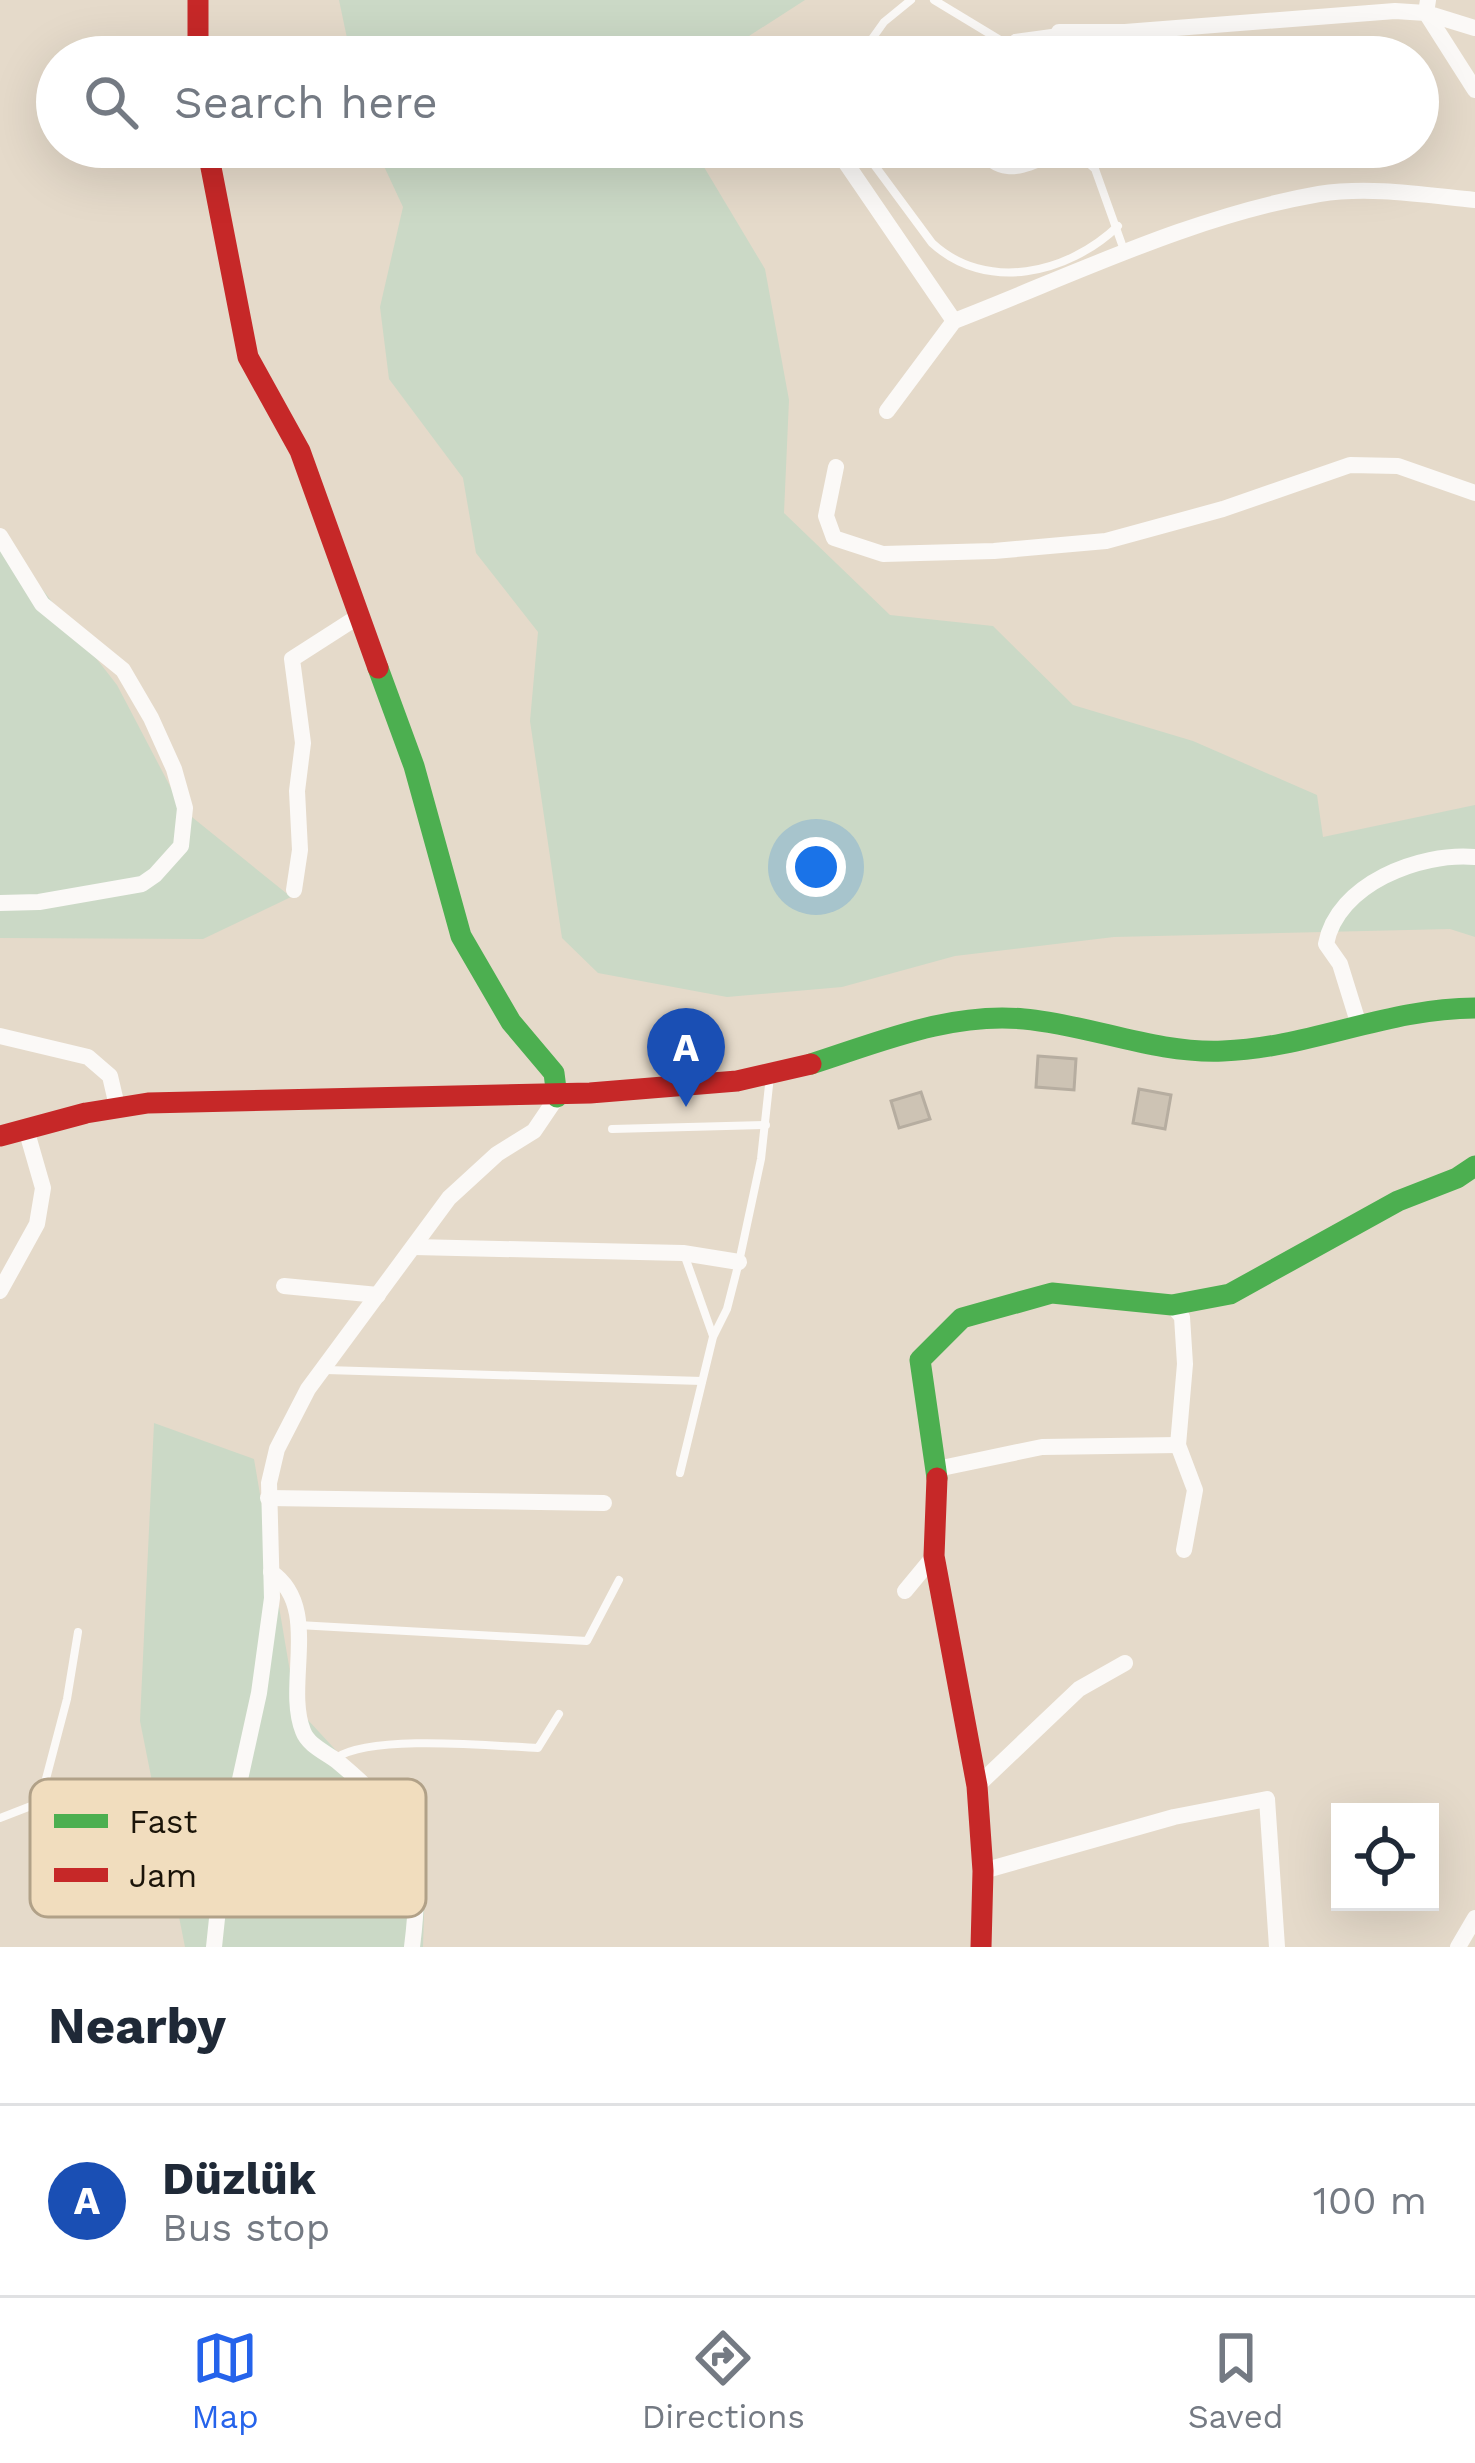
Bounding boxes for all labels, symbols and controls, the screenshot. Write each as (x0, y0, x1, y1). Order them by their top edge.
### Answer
search box (36, 36, 1439, 168)
icon: search (78, 69, 144, 135)
text: Search here (174, 76, 438, 129)
your location (786, 837, 846, 897)
pin: A (647, 1008, 725, 1107)
legend (30, 1779, 426, 1917)
text: Fast (129, 1802, 198, 1841)
map controls (1331, 1803, 1439, 1911)
button: locate (1331, 1803, 1439, 1911)
text: Jam (129, 1856, 197, 1895)
text: Nearby (48, 1996, 226, 2055)
text: Düzlük (162, 2152, 316, 2205)
text: A (74, 2178, 100, 2223)
text: 100 m (1313, 2178, 1427, 2223)
text: Bus stop (162, 2205, 330, 2250)
tab: Map (191, 2325, 259, 2436)
tab: Directions (642, 2325, 805, 2436)
tab: Saved (1188, 2325, 1284, 2436)

